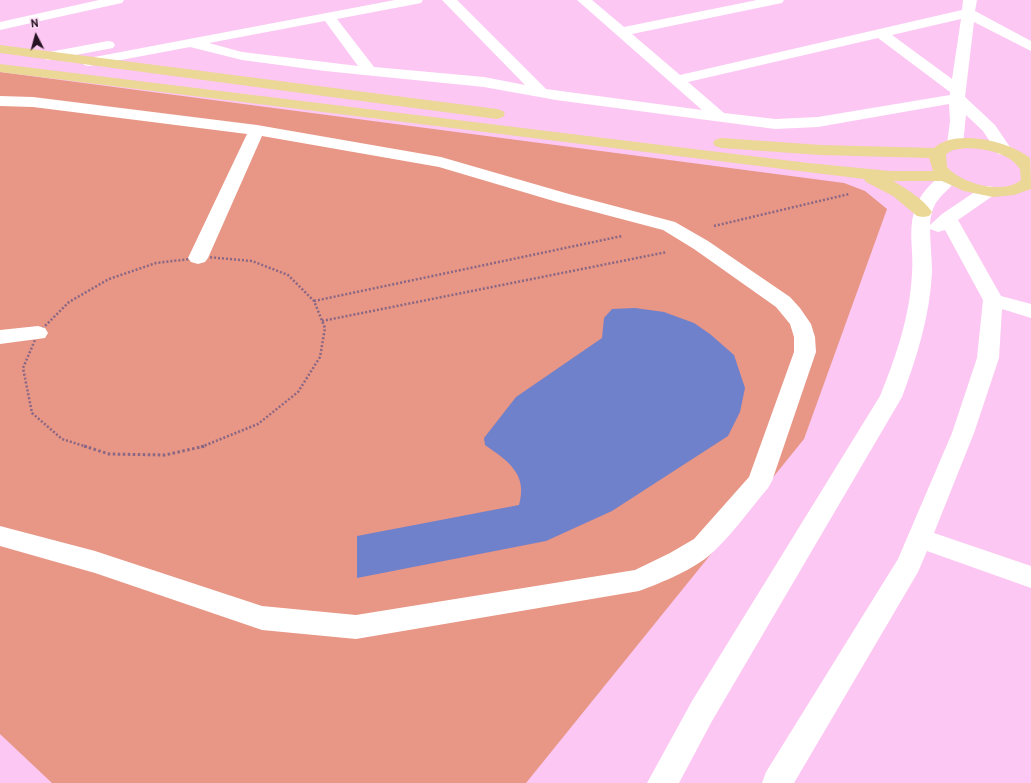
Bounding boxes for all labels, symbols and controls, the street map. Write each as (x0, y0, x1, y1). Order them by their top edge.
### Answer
north arrow (16, 16, 56, 56)
text: N (30, 17, 39, 31)

